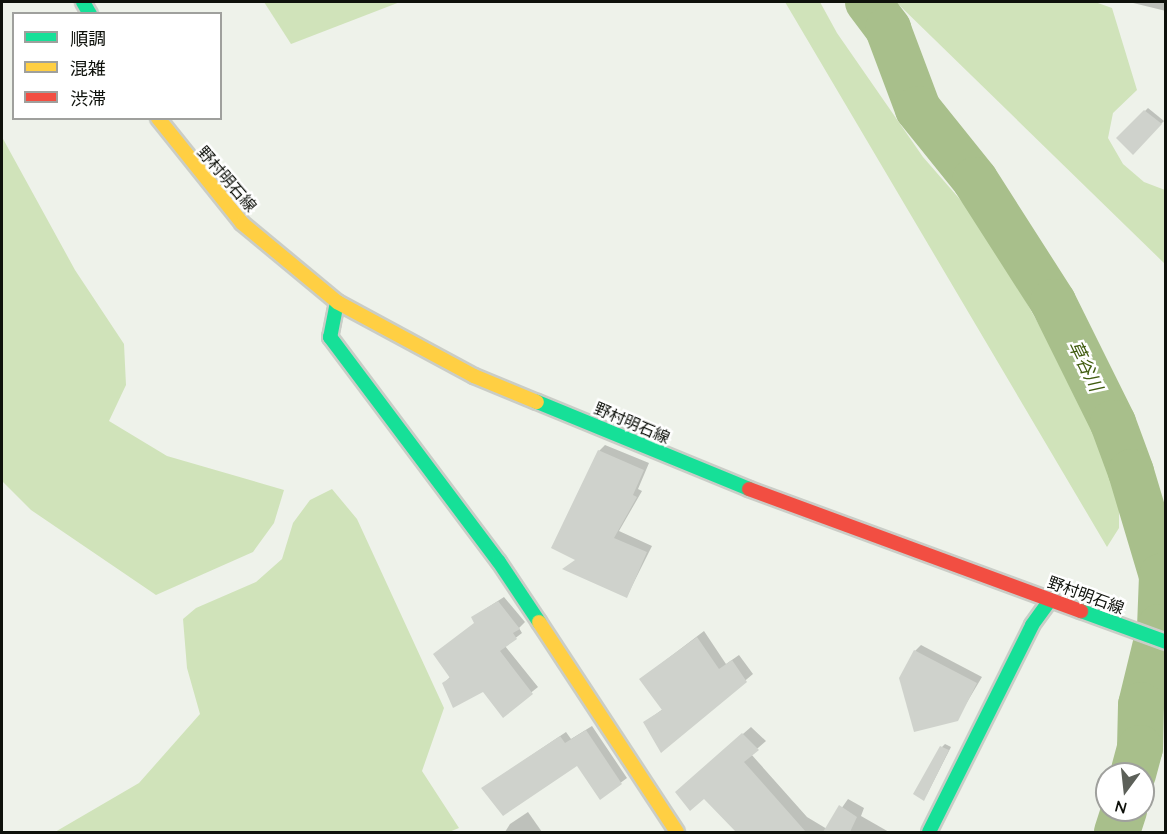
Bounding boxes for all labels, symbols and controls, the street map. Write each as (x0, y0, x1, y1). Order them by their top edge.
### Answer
legend (12, 12, 222, 120)
text: 順調 (70, 27, 106, 50)
text: 混雑 (70, 57, 106, 80)
text: 渋滞 (70, 87, 106, 110)
street label: 野村明石線 (194, 143, 260, 215)
water label: 草谷川 (1063, 337, 1107, 395)
street label: 野村明石線 (591, 399, 673, 447)
street label: 野村明石線 (1045, 572, 1127, 618)
north arrow (1095, 762, 1155, 822)
text: N (1113, 796, 1129, 819)

